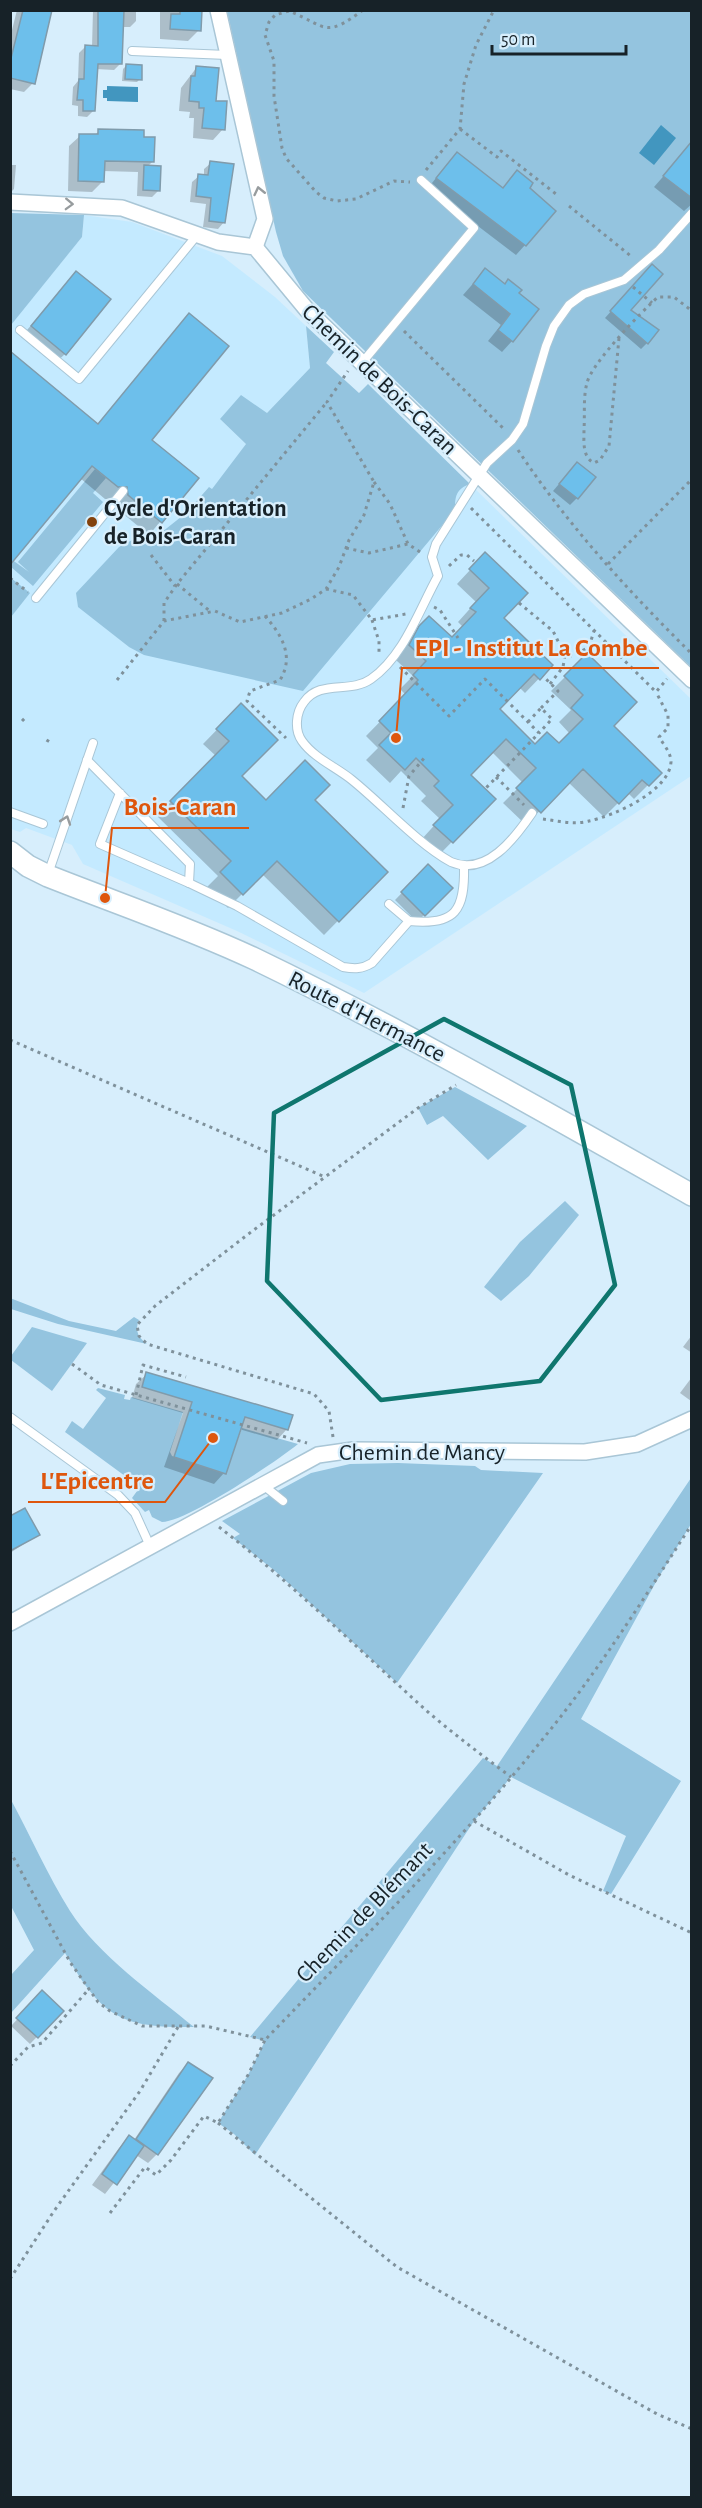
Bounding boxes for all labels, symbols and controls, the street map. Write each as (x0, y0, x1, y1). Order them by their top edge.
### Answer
scale bar (492, 18, 626, 56)
text: 50 m (501, 31, 535, 49)
one-way arrow (253, 186, 266, 196)
one-way arrow (64, 197, 73, 210)
street label: Chemin de Bois-Caran (297, 300, 462, 460)
place label: Cycle d'Orientation de Bois-Caran (104, 497, 287, 549)
marker: Cycle d'Orientation de Bois-Caran (85, 515, 99, 529)
callout: EPI - Institut La Combe (402, 624, 659, 668)
text: EPI - Institut La Combe (414, 635, 648, 661)
callout: Bois-Caran (112, 784, 249, 828)
text: Bois-Caran (123, 794, 237, 820)
one-way arrow (58, 815, 71, 826)
street label: Route d'Hermance (284, 967, 449, 1067)
street label: Chemin de Mancy (339, 1441, 505, 1465)
callout: L'Epicentre (28, 1458, 165, 1502)
text: L'Epicentre (40, 1468, 154, 1494)
street label: Chemin de Blémant (292, 1838, 438, 1988)

